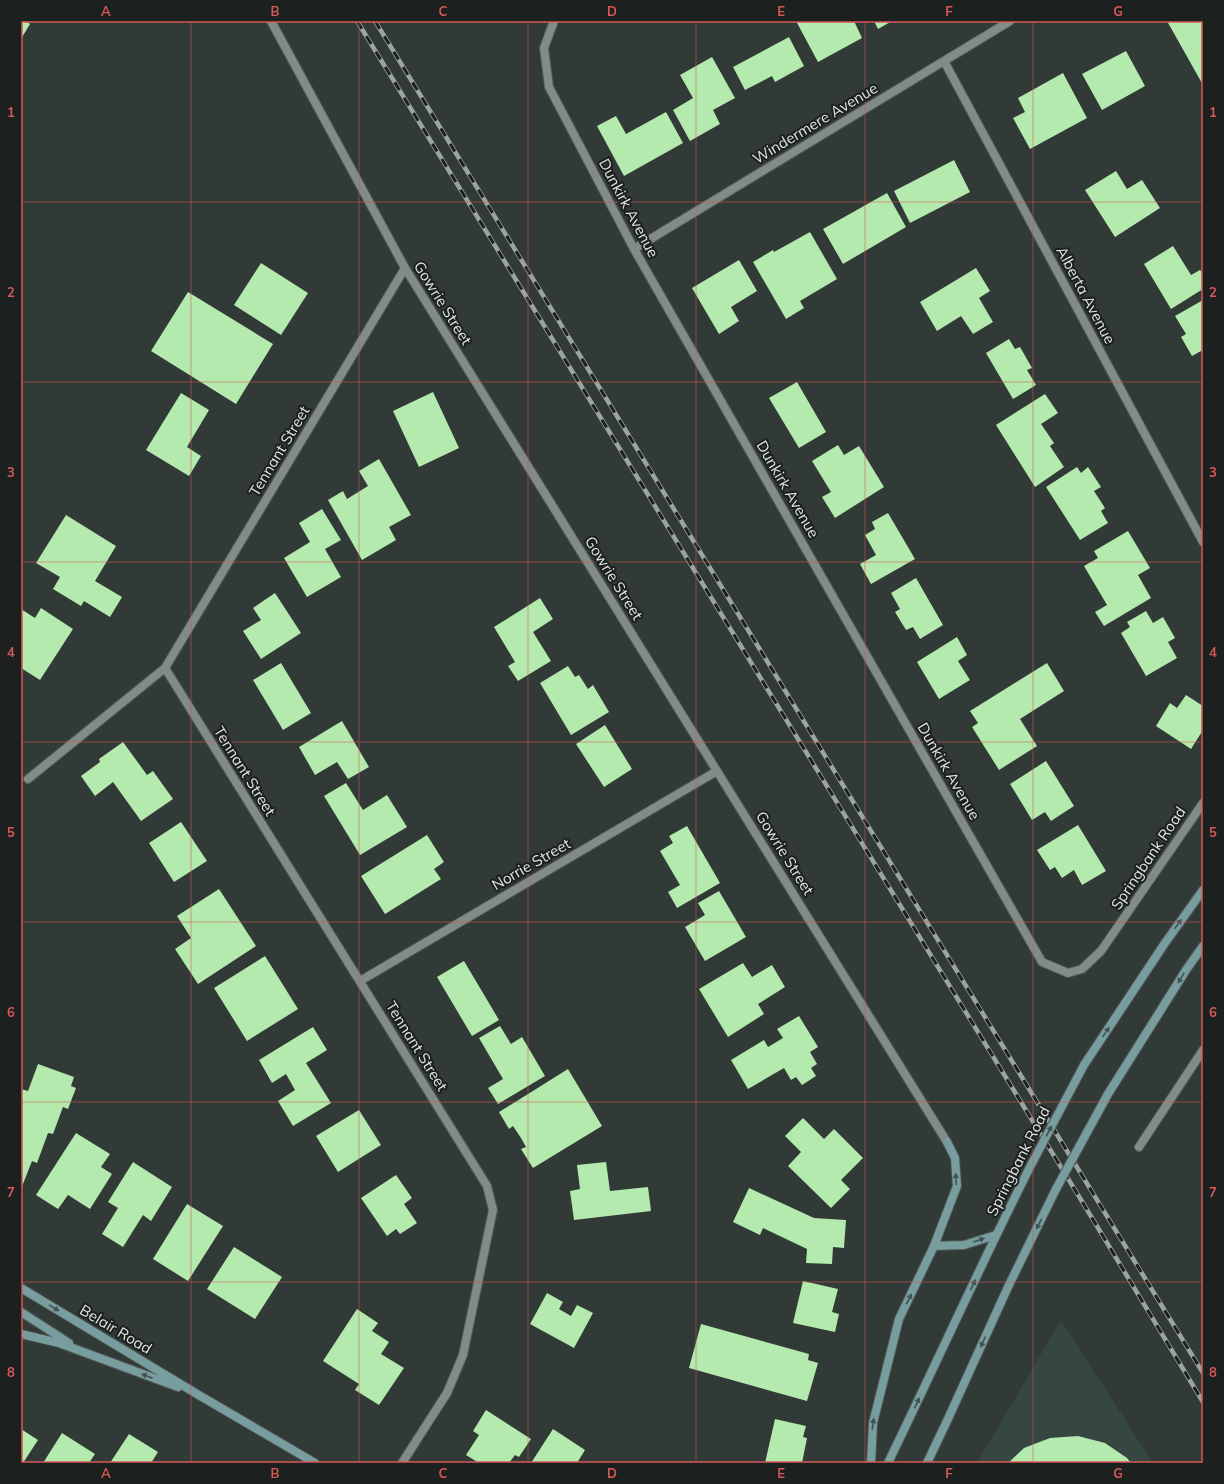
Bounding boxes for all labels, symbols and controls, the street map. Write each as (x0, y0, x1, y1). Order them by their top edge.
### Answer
text: A (101, 3, 111, 19)
text: B (271, 3, 280, 19)
text: C (439, 3, 448, 19)
text: D (607, 3, 617, 19)
text: E (777, 3, 785, 19)
text: F (945, 3, 953, 19)
text: G (1113, 3, 1123, 19)
street label: Windermere Avenue (749, 78, 881, 168)
text: 1 (7, 104, 15, 120)
text: 1 (1209, 104, 1217, 120)
street label: Dunkirk Avenue (595, 155, 663, 261)
street label: Alberta Avenue (1052, 243, 1120, 347)
street label: Gowrie Street (410, 258, 476, 348)
text: 2 (7, 284, 15, 300)
text: 2 (1209, 284, 1217, 300)
street label: Tennant Street (245, 402, 313, 500)
street label: Dunkirk Avenue (752, 437, 824, 541)
text: 3 (7, 464, 15, 480)
text: 3 (1209, 464, 1217, 480)
street label: Gowrie Street (581, 533, 647, 623)
text: 4 (7, 644, 15, 660)
text: 4 (1209, 644, 1217, 660)
street label: Dunkirk Avenue (913, 719, 985, 823)
street label: Tennant Street (210, 723, 280, 819)
street label: Springbank Road (1106, 803, 1190, 913)
street label: Gowrie Street (752, 808, 818, 898)
text: 5 (7, 824, 15, 840)
text: 5 (1209, 824, 1217, 840)
street label: Norrie Street (488, 834, 574, 894)
one-way arrow (1174, 919, 1182, 930)
one-way arrow (1177, 972, 1184, 984)
street label: Tennant Street (382, 998, 452, 1094)
text: 6 (7, 1004, 15, 1020)
text: 6 (1209, 1004, 1217, 1020)
one-way arrow (1102, 1027, 1110, 1037)
street label: Springbank Road (982, 1103, 1054, 1219)
one-way arrow (1045, 1125, 1052, 1137)
one-way arrow (953, 1172, 959, 1185)
text: 7 (7, 1184, 15, 1200)
text: 7 (1209, 1184, 1217, 1200)
one-way arrow (1036, 1219, 1042, 1230)
one-way arrow (973, 1237, 985, 1243)
one-way arrow (970, 1280, 976, 1291)
one-way arrow (906, 1294, 912, 1305)
street label: Belair Road (77, 1300, 155, 1358)
one-way arrow (48, 1305, 60, 1312)
one-way arrow (980, 1336, 986, 1348)
text: 8 (7, 1364, 15, 1380)
text: 8 (1209, 1364, 1217, 1380)
one-way arrow (141, 1372, 153, 1378)
one-way arrow (914, 1397, 920, 1409)
one-way arrow (870, 1418, 877, 1430)
text: A (101, 1465, 111, 1481)
text: B (271, 1465, 280, 1481)
text: C (439, 1465, 448, 1481)
text: D (607, 1465, 617, 1481)
text: E (777, 1465, 785, 1481)
text: F (945, 1465, 953, 1481)
text: G (1113, 1465, 1123, 1481)

